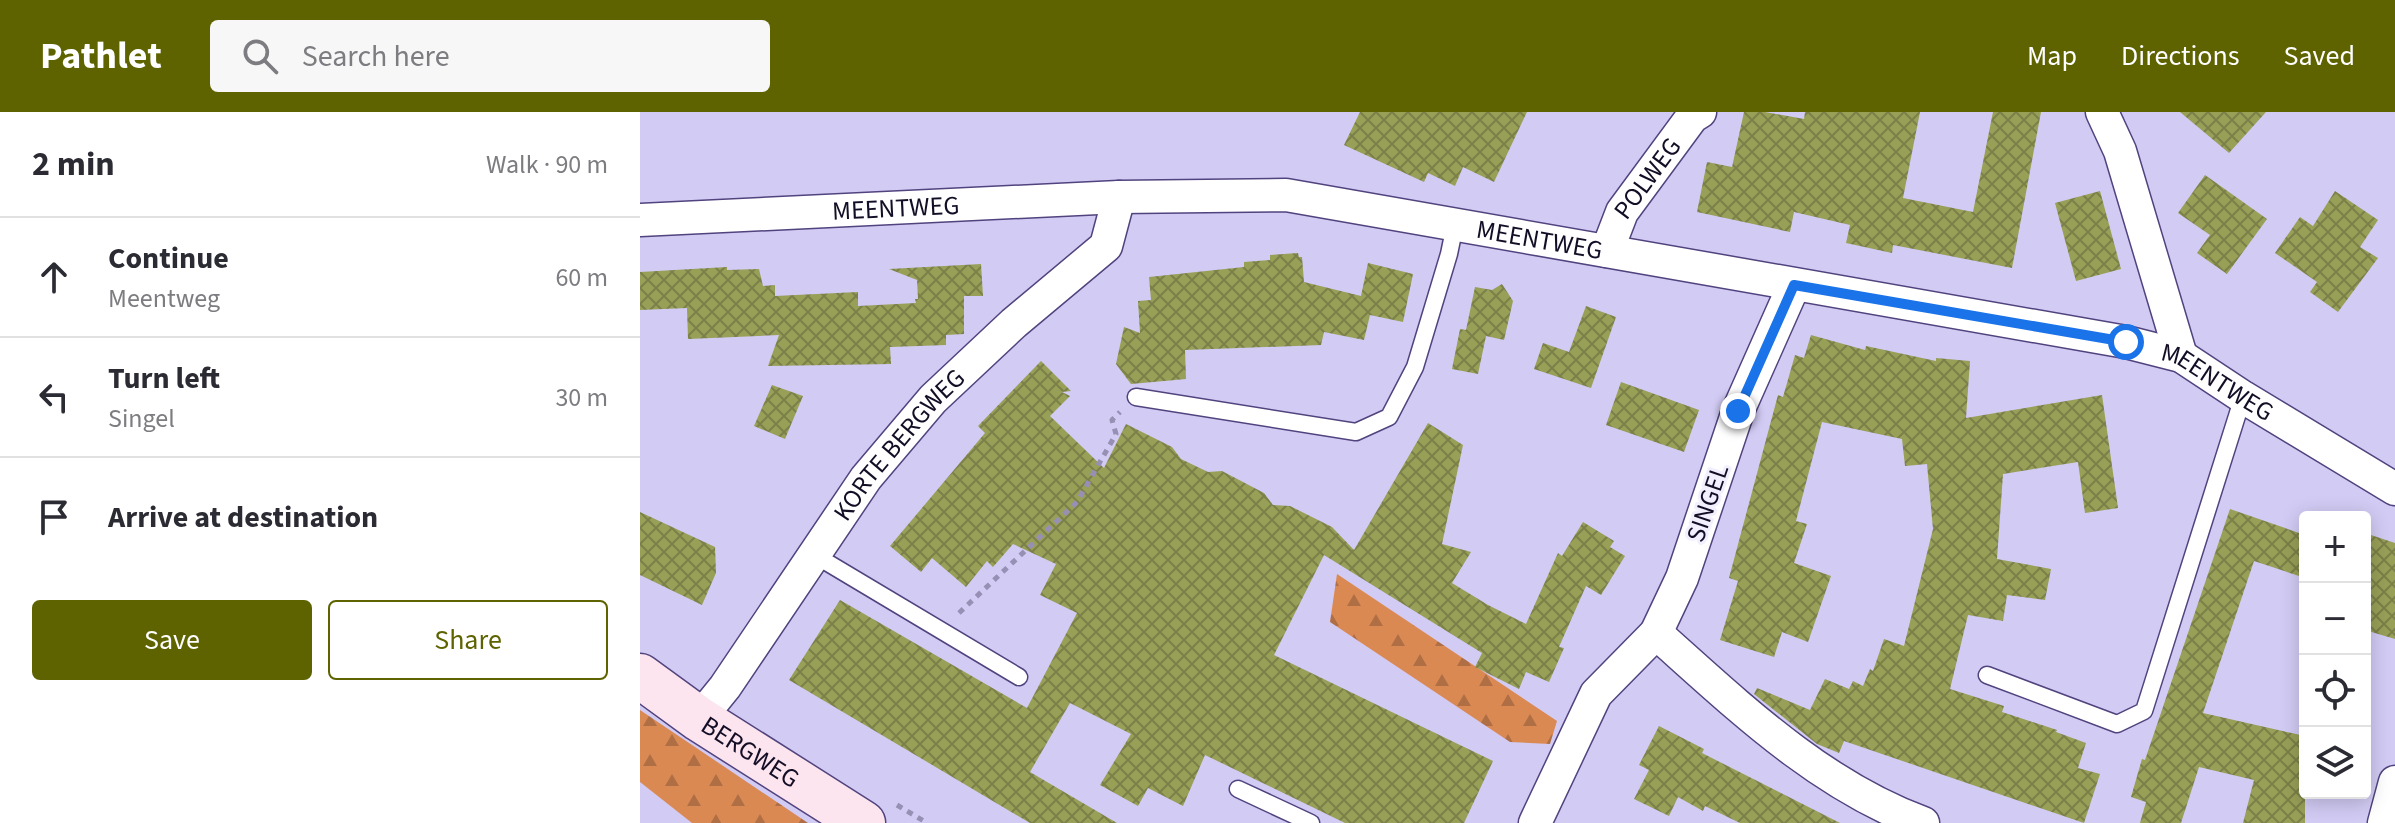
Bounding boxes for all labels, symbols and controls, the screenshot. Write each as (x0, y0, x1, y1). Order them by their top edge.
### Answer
search box (210, 20, 770, 92)
text: Pathlet (40, 29, 162, 83)
icon: search (238, 34, 282, 78)
text: Search here (302, 35, 450, 78)
text: Map (2027, 36, 2077, 76)
text: Directions (2121, 36, 2240, 76)
text: Saved (2284, 36, 2355, 76)
street label: POLWEG (1605, 130, 1690, 227)
text: 2 min (32, 140, 115, 189)
text: Walk · 90 m (486, 146, 608, 183)
street label: MEENTWEG (831, 187, 960, 230)
street label: MEENTWEG (1474, 211, 1605, 269)
text: Continue (108, 237, 229, 280)
icon: ahead (32, 255, 76, 299)
text: 60 m (555, 259, 608, 296)
text: Meentweg (108, 280, 220, 317)
route start (2108, 324, 2144, 360)
street label: MEENTWEG (2157, 334, 2281, 430)
text: Turn left (108, 357, 220, 400)
street label: KORTE BERGWEG (824, 360, 973, 528)
icon: left (32, 375, 76, 419)
text: 30 m (555, 379, 608, 416)
route end (1720, 393, 1756, 429)
text: Singel (108, 400, 175, 437)
street label: SINGEL (1677, 459, 1738, 547)
icon: arrive (32, 495, 76, 539)
text: Arrive at destination (108, 496, 378, 539)
map controls (2299, 511, 2371, 799)
button: + (2299, 511, 2371, 583)
button: − (2299, 583, 2371, 655)
button: Save (32, 600, 312, 680)
button: Share (328, 600, 608, 680)
button: locate (2299, 655, 2371, 727)
street label: BERGWEG (694, 707, 807, 797)
button: layers (2299, 727, 2371, 799)

